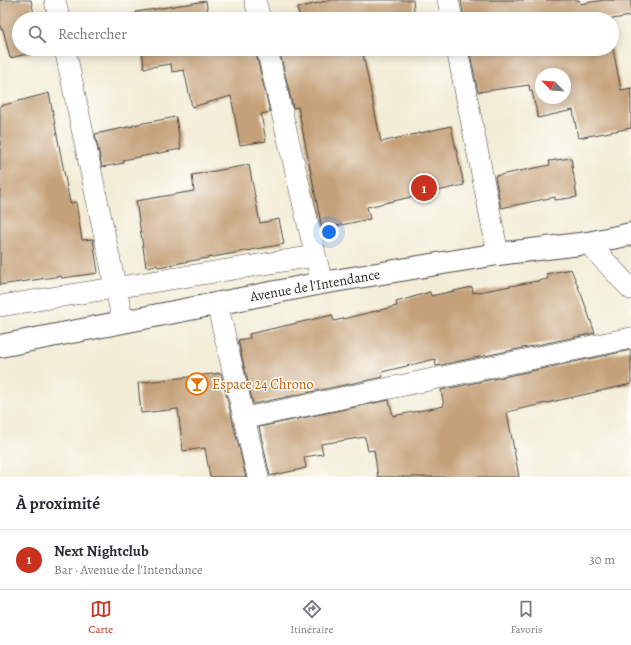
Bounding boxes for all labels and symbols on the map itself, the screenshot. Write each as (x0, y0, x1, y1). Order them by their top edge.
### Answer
north arrow (535, 68, 571, 104)
pin: 1 (411, 173, 437, 203)
your location (319, 222, 339, 242)
street label: Avenue de l'Intendance (248, 265, 382, 306)
bar icon: Espace 24 Chrono (184, 371, 210, 397)
place label: Espace 24 Chrono (212, 375, 313, 394)

